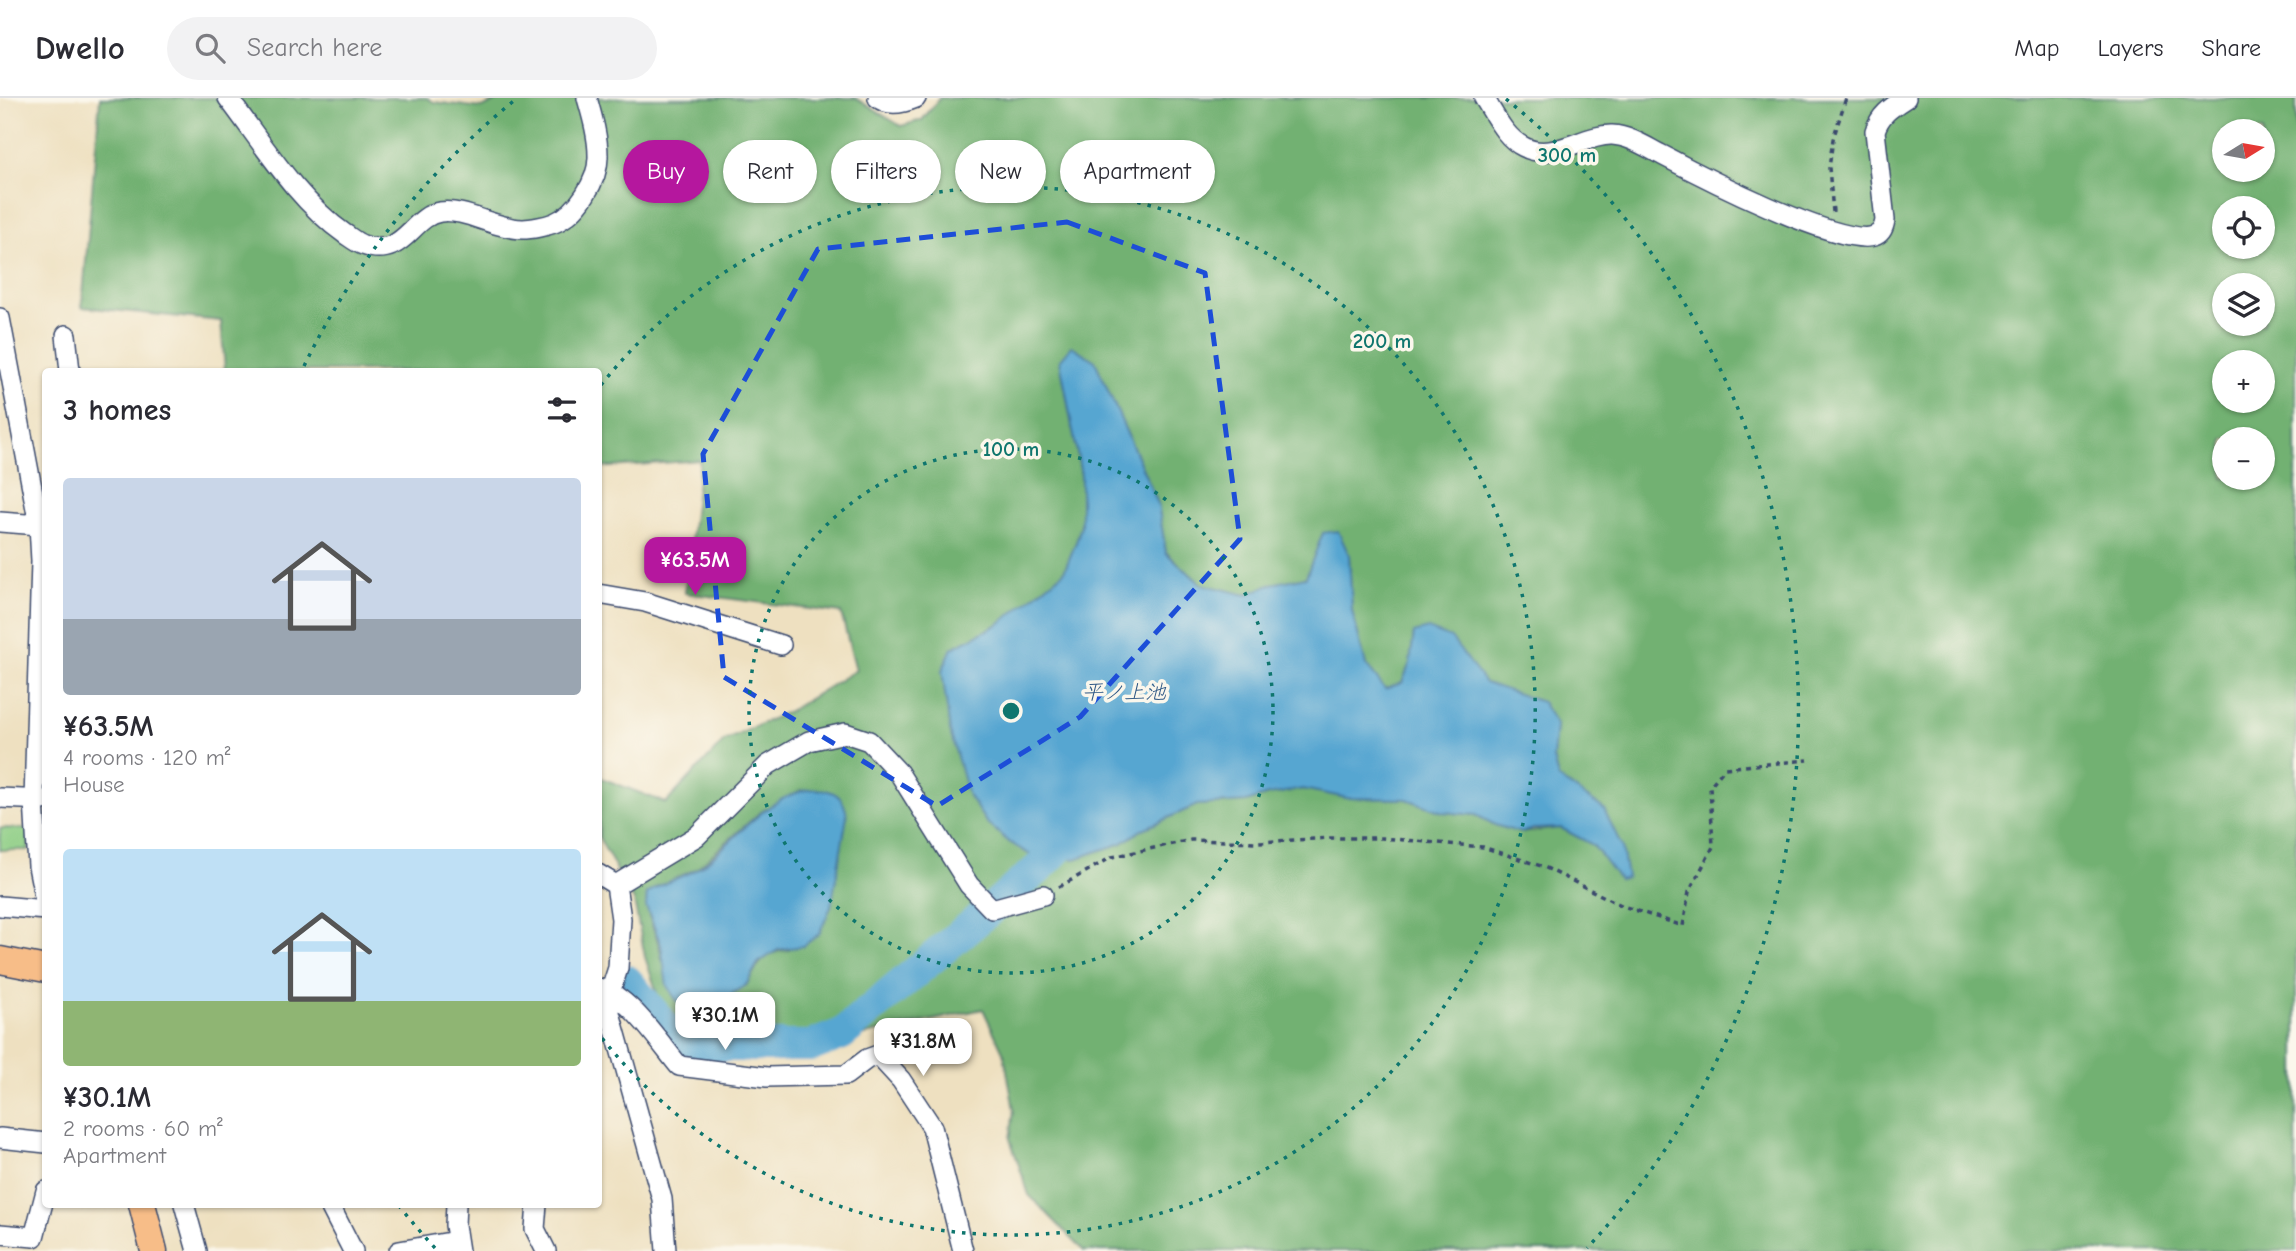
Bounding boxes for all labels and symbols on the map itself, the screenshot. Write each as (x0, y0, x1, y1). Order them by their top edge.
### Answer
north arrow (2212, 119, 2275, 182)
text: 300 m (1538, 143, 1596, 167)
text: 200 m (1353, 329, 1411, 353)
text: 100 m (983, 437, 1039, 461)
pin: ¥63.5M (638, 538, 752, 597)
water label: 平ノ上池 (1082, 680, 1167, 704)
centre of rings (999, 699, 1023, 723)
pin: ¥30.1M (668, 992, 782, 1052)
pin: ¥31.8M (866, 1018, 980, 1078)

